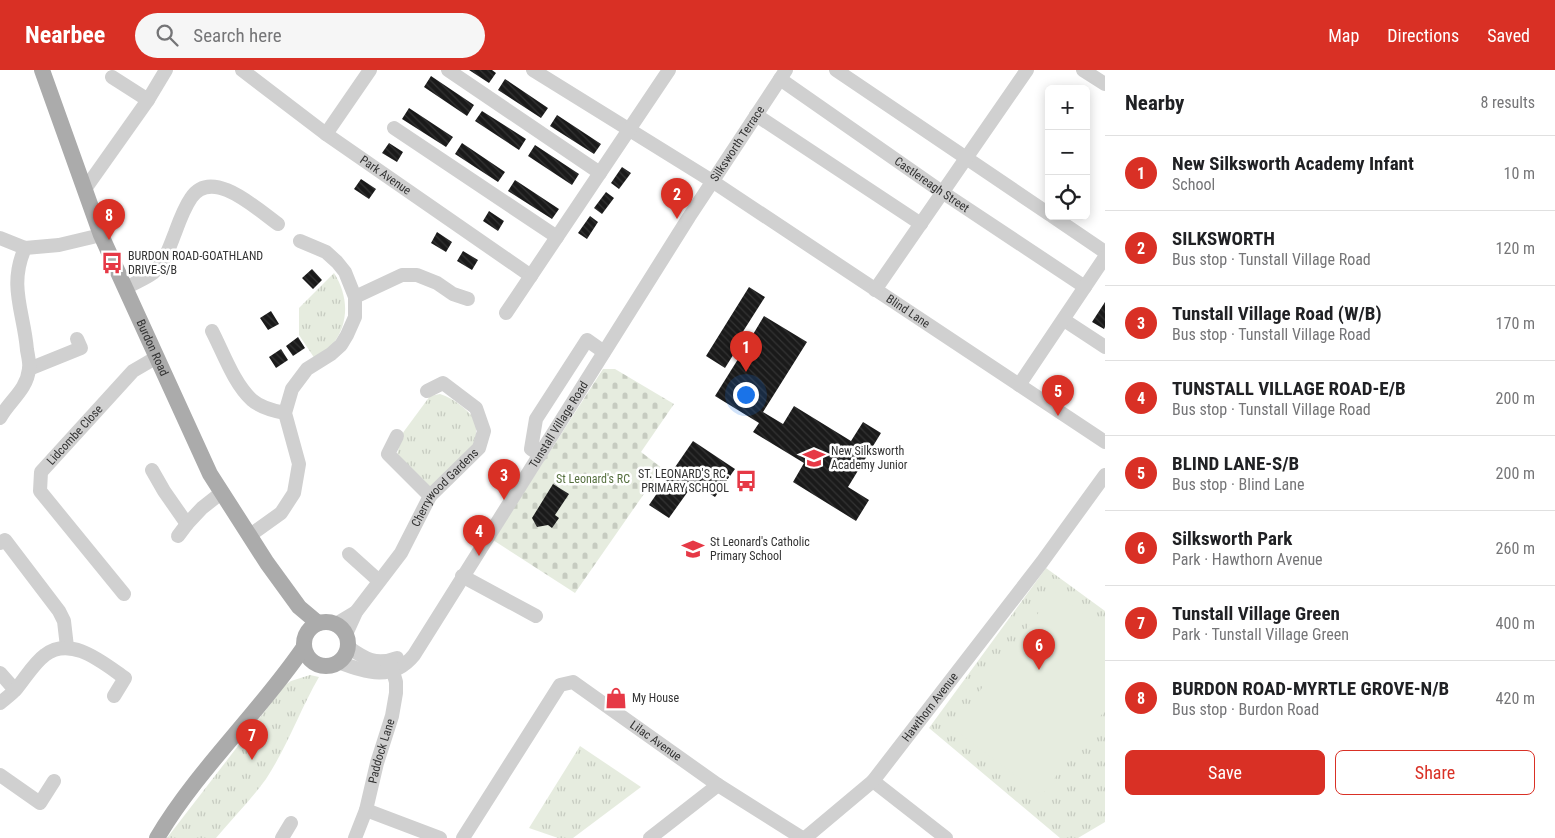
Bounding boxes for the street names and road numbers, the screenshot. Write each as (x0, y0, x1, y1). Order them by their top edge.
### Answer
street label: Silksworth Terrace (707, 103, 768, 184)
street label: Park Avenue (357, 153, 414, 198)
street label: Castlereagh Street (892, 154, 972, 215)
street label: Blind Lane (884, 292, 933, 331)
street label: Burdon Road (133, 317, 171, 378)
street label: Tunstall Village Road (526, 379, 591, 471)
street label: Lidcombe Close (44, 402, 106, 468)
street label: Cherrywood Gardens (409, 446, 481, 529)
street label: Hawthorn Avenue (899, 670, 961, 744)
street label: Paddock Lane (365, 717, 398, 785)
street label: Lilac Avenue (627, 718, 685, 764)

